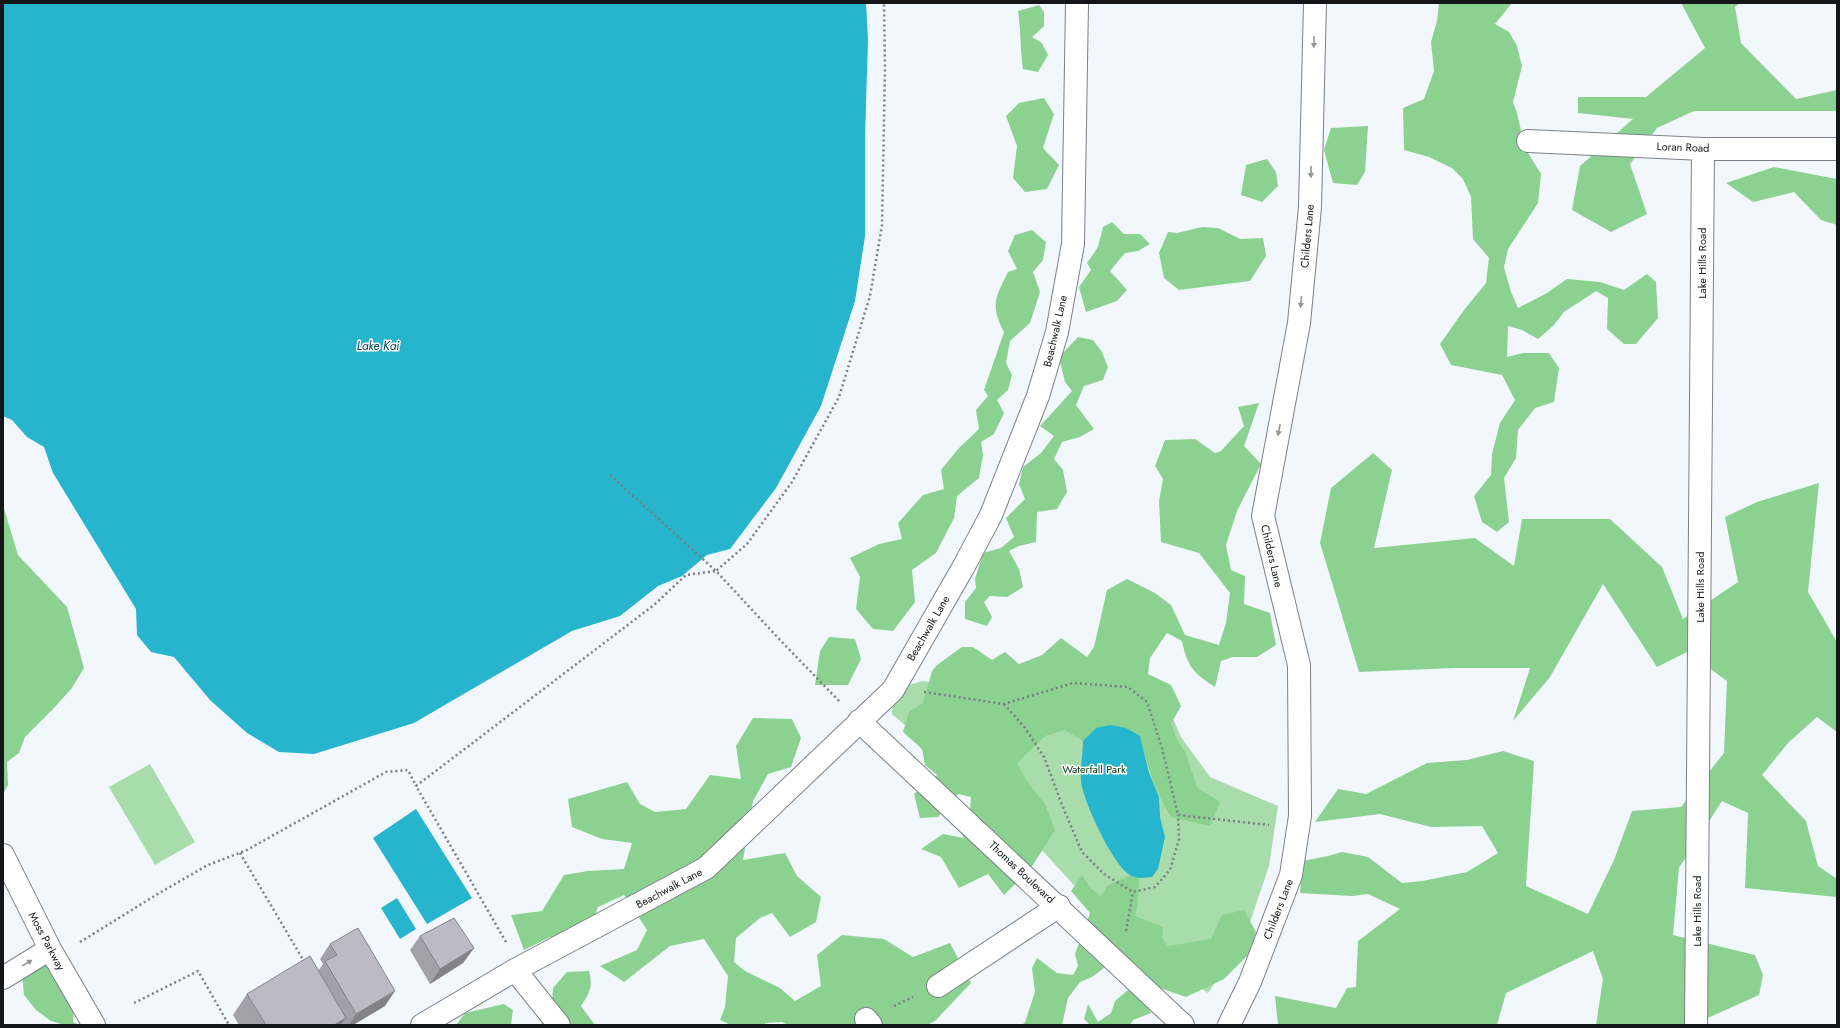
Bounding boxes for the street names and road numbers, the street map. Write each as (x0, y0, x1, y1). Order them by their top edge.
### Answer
street label: Loran Road (1656, 138, 1710, 156)
street label: Childers Lane (1296, 203, 1318, 268)
street label: Lake Hills Road (1694, 227, 1710, 299)
street label: Beachwalk Lane (1039, 293, 1071, 368)
street label: Childers Lane (1257, 523, 1287, 589)
street label: Lake Hills Road (1692, 551, 1708, 623)
street label: Beachwalk Lane (903, 592, 953, 664)
street label: Thomas Boulevard (986, 837, 1058, 907)
street label: Beachwalk Lane (633, 864, 705, 912)
street label: Lake Hills Road (1689, 875, 1705, 947)
street label: Childers Lane (1259, 876, 1297, 942)
street label: Moss Parkway (25, 909, 69, 973)

